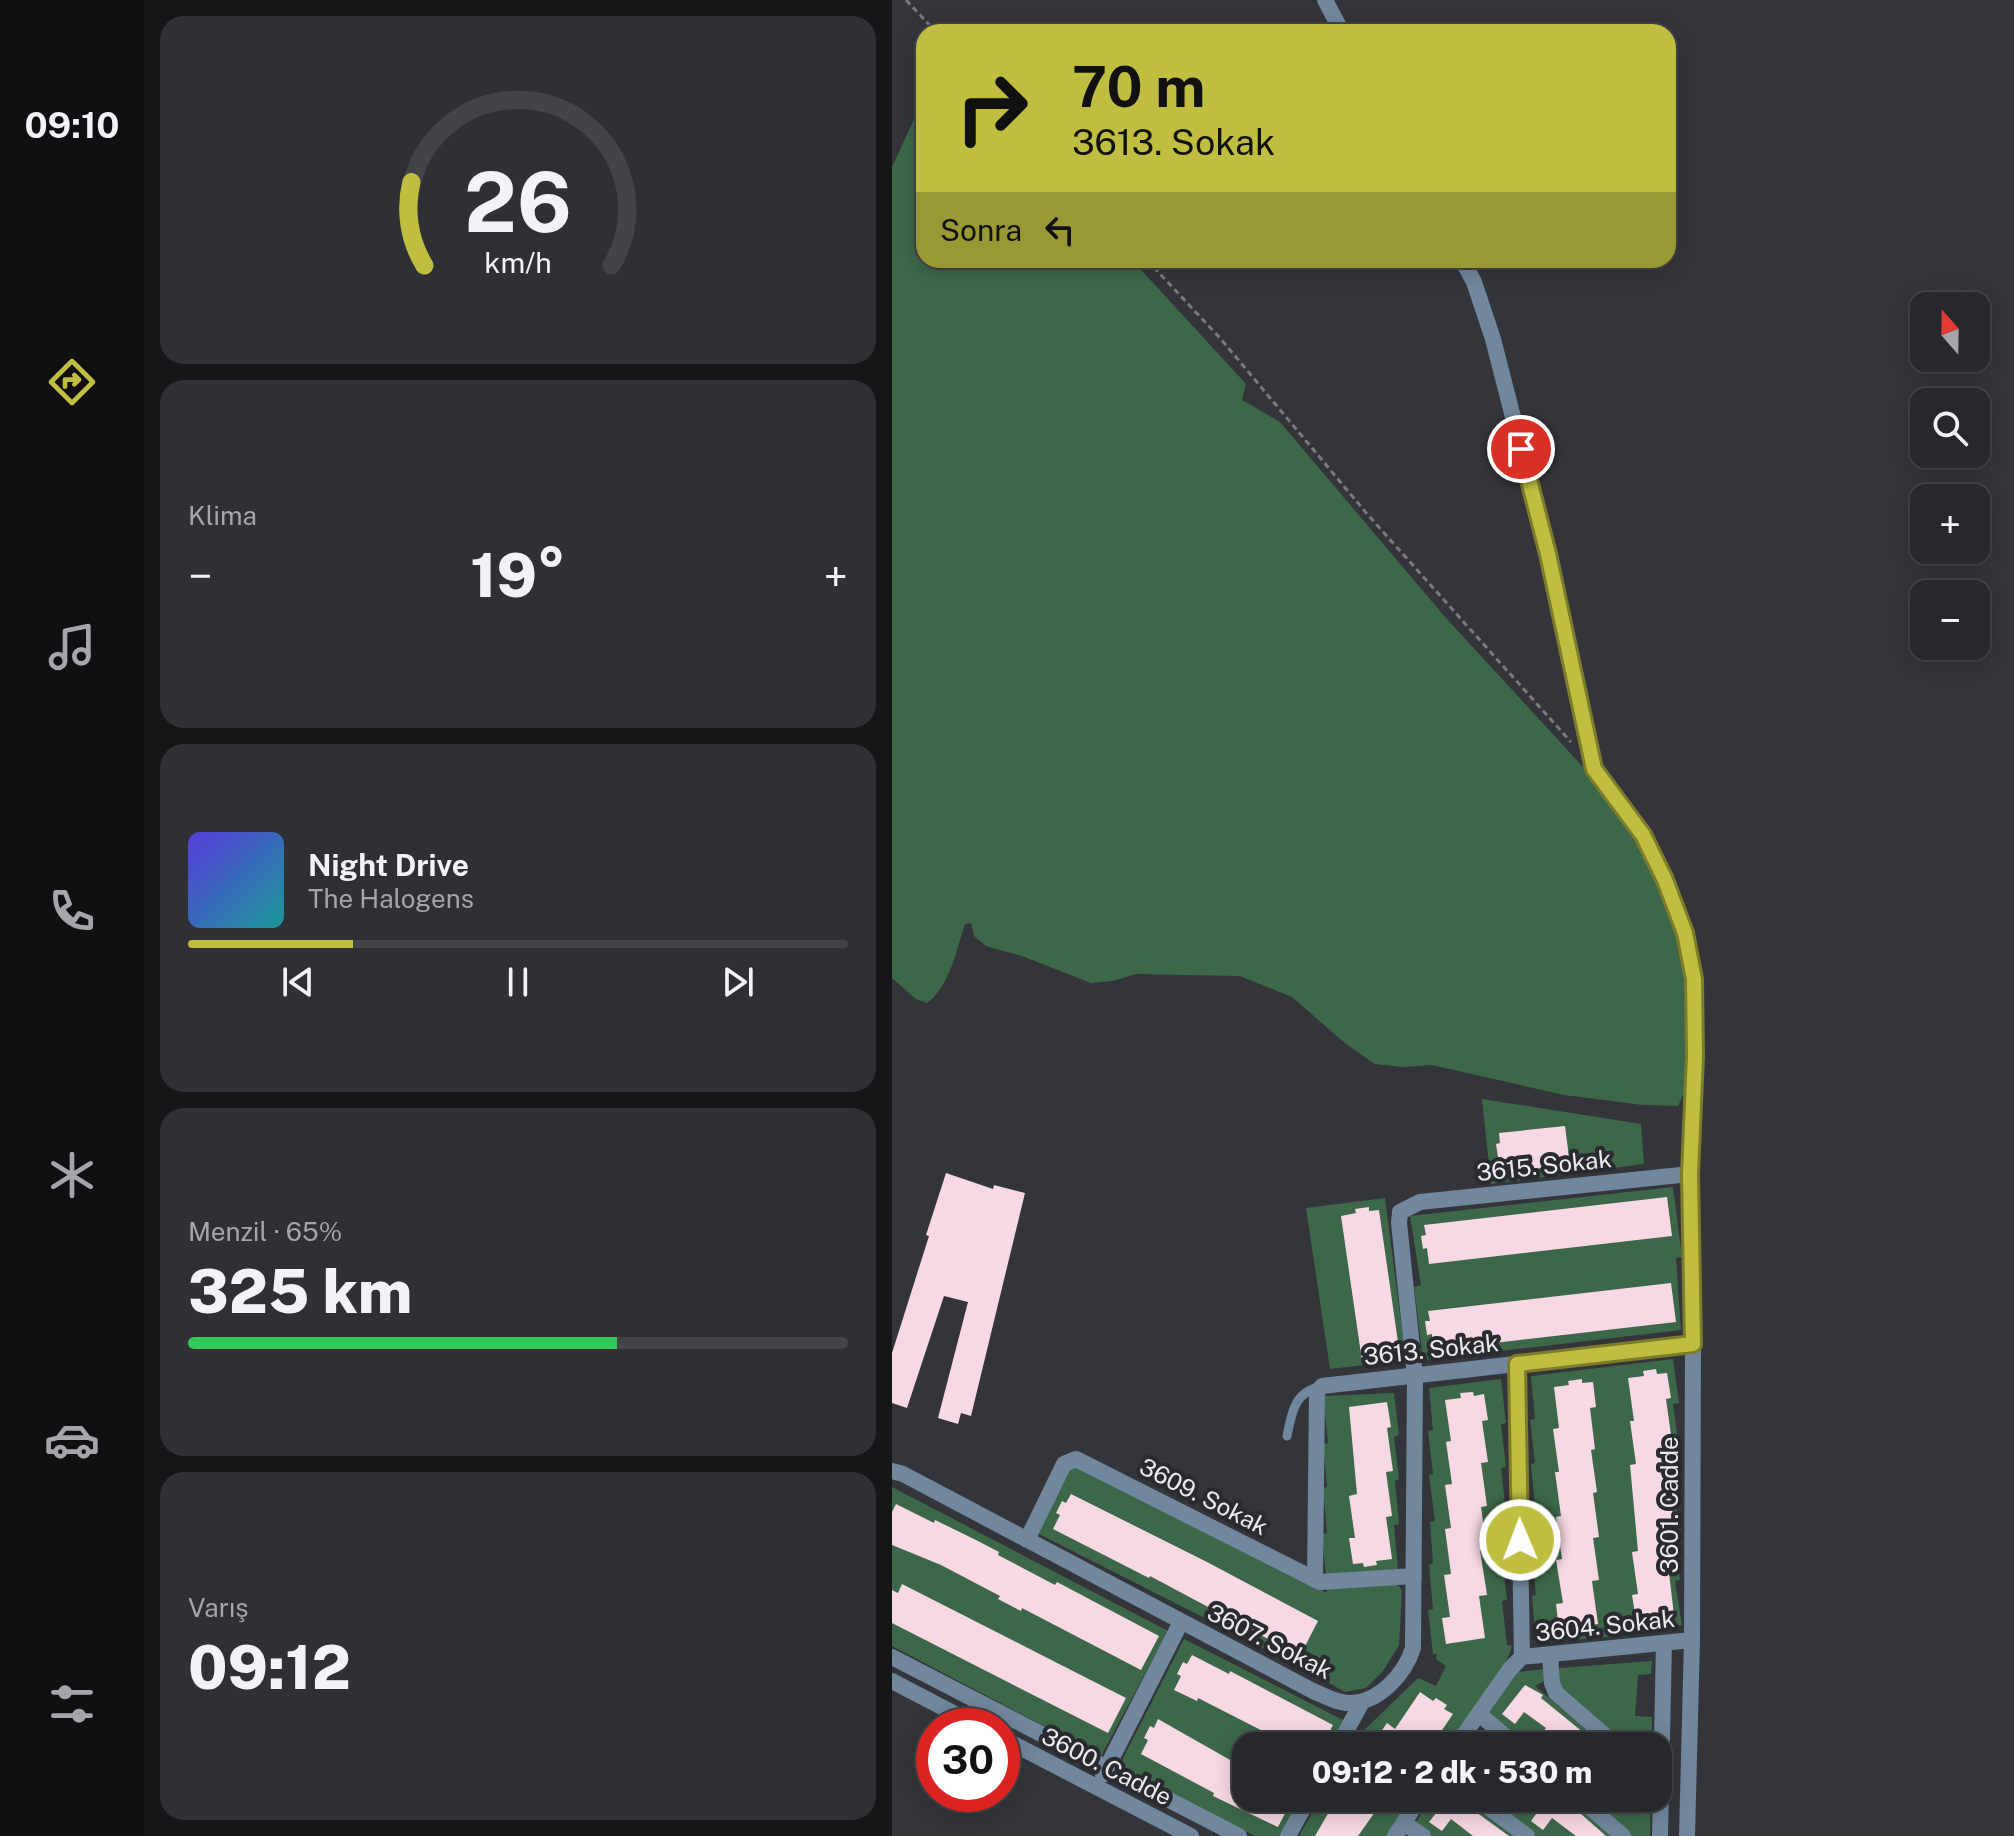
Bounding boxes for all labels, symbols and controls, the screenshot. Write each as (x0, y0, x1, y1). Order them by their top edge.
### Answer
text: 70 m (1072, 54, 1205, 120)
icon: right (940, 56, 1044, 160)
text: 09:10 (24, 104, 120, 146)
text: 3613. Sokak (1072, 121, 1275, 163)
text: 26 (464, 153, 572, 251)
icon: left (1038, 208, 1082, 252)
text: Sonra (940, 212, 1022, 248)
text: km/h (484, 246, 552, 279)
north arrow (1910, 292, 1990, 372)
map controls (1910, 292, 1990, 660)
icon: directions (44, 354, 100, 410)
button: search (1910, 388, 1990, 468)
pin (1487, 415, 1555, 483)
icon: arrive (1499, 427, 1543, 471)
button: + (1910, 484, 1990, 564)
text: Klima (188, 500, 257, 531)
text: 19° (470, 540, 566, 611)
text: − (188, 550, 212, 602)
text: + (824, 550, 848, 602)
button: − (1910, 580, 1990, 660)
icon: music (44, 619, 100, 675)
text: Night Drive (308, 847, 469, 883)
icon: phone (44, 883, 100, 939)
text: The Halogens (308, 883, 474, 914)
icon: previous (276, 960, 320, 1004)
icon: pause (496, 960, 540, 1004)
icon: next (716, 960, 760, 1004)
street label: 3615. Sokak (1475, 1144, 1613, 1186)
icon: climate (44, 1147, 100, 1203)
text: Menzil · 65% (188, 1216, 342, 1247)
text: 325 km (188, 1256, 412, 1327)
street label: 3613. Sokak (1362, 1328, 1500, 1370)
icon: car (44, 1412, 100, 1468)
street label: 3601. Cadde (1655, 1436, 1683, 1574)
street label: 3609. Sokak (1135, 1452, 1273, 1540)
position arrow (1478, 1498, 1562, 1582)
text: Varış (188, 1592, 248, 1623)
street label: 3607. Sokak (1203, 1598, 1337, 1684)
street label: 3604. Sokak (1534, 1604, 1676, 1646)
text: 09:12 (188, 1632, 351, 1703)
icon: filters (44, 1676, 100, 1732)
speed limit sign: 30 (916, 1708, 1020, 1812)
street label: 3600. Cadde (1037, 1721, 1177, 1811)
text: 09:12 · 2 dk · 530 m (1312, 1754, 1592, 1790)

